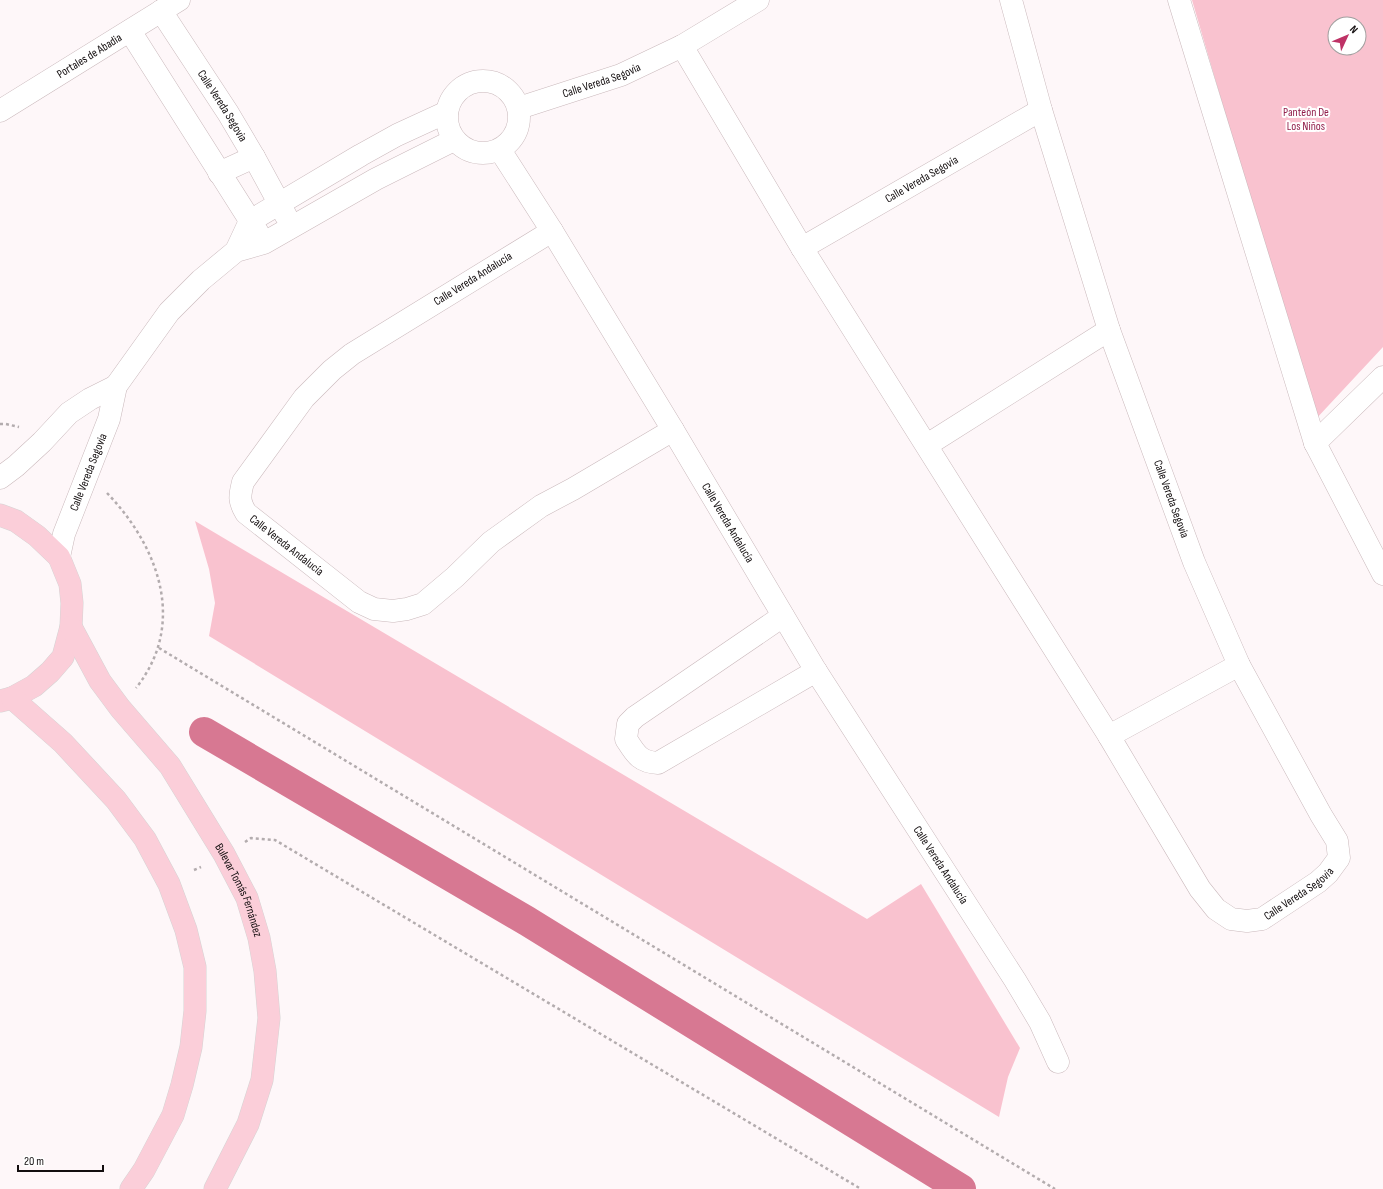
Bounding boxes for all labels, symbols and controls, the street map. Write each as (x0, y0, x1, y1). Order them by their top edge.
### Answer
north arrow (1327, 16, 1367, 56)
text: N (1347, 23, 1361, 36)
street label: Portales de Abadia (54, 30, 125, 81)
street label: Calle Vereda Segovia (560, 59, 643, 101)
street label: Calle Vereda Segovia (194, 67, 251, 145)
park label: Panteón De Los Niños (1283, 105, 1329, 134)
street label: Calle Vereda Segovia (882, 152, 961, 206)
street label: Calle Vereda Andalucía (431, 249, 515, 309)
street label: Calle Vereda Segovia (66, 431, 110, 513)
street label: Calle Vereda Segovia (1150, 458, 1192, 540)
street label: Calle Vereda Andalucía (699, 480, 758, 566)
street label: Calle Vereda Andalucía (247, 511, 327, 579)
street label: Calle Vereda Andalucía (910, 823, 972, 907)
street label: Bulevar Tomás Fernández (212, 840, 266, 939)
street label: Calle Vereda Segovia (1261, 864, 1337, 923)
scale bar (18, 1147, 103, 1173)
text: 20 m (24, 1154, 44, 1169)

